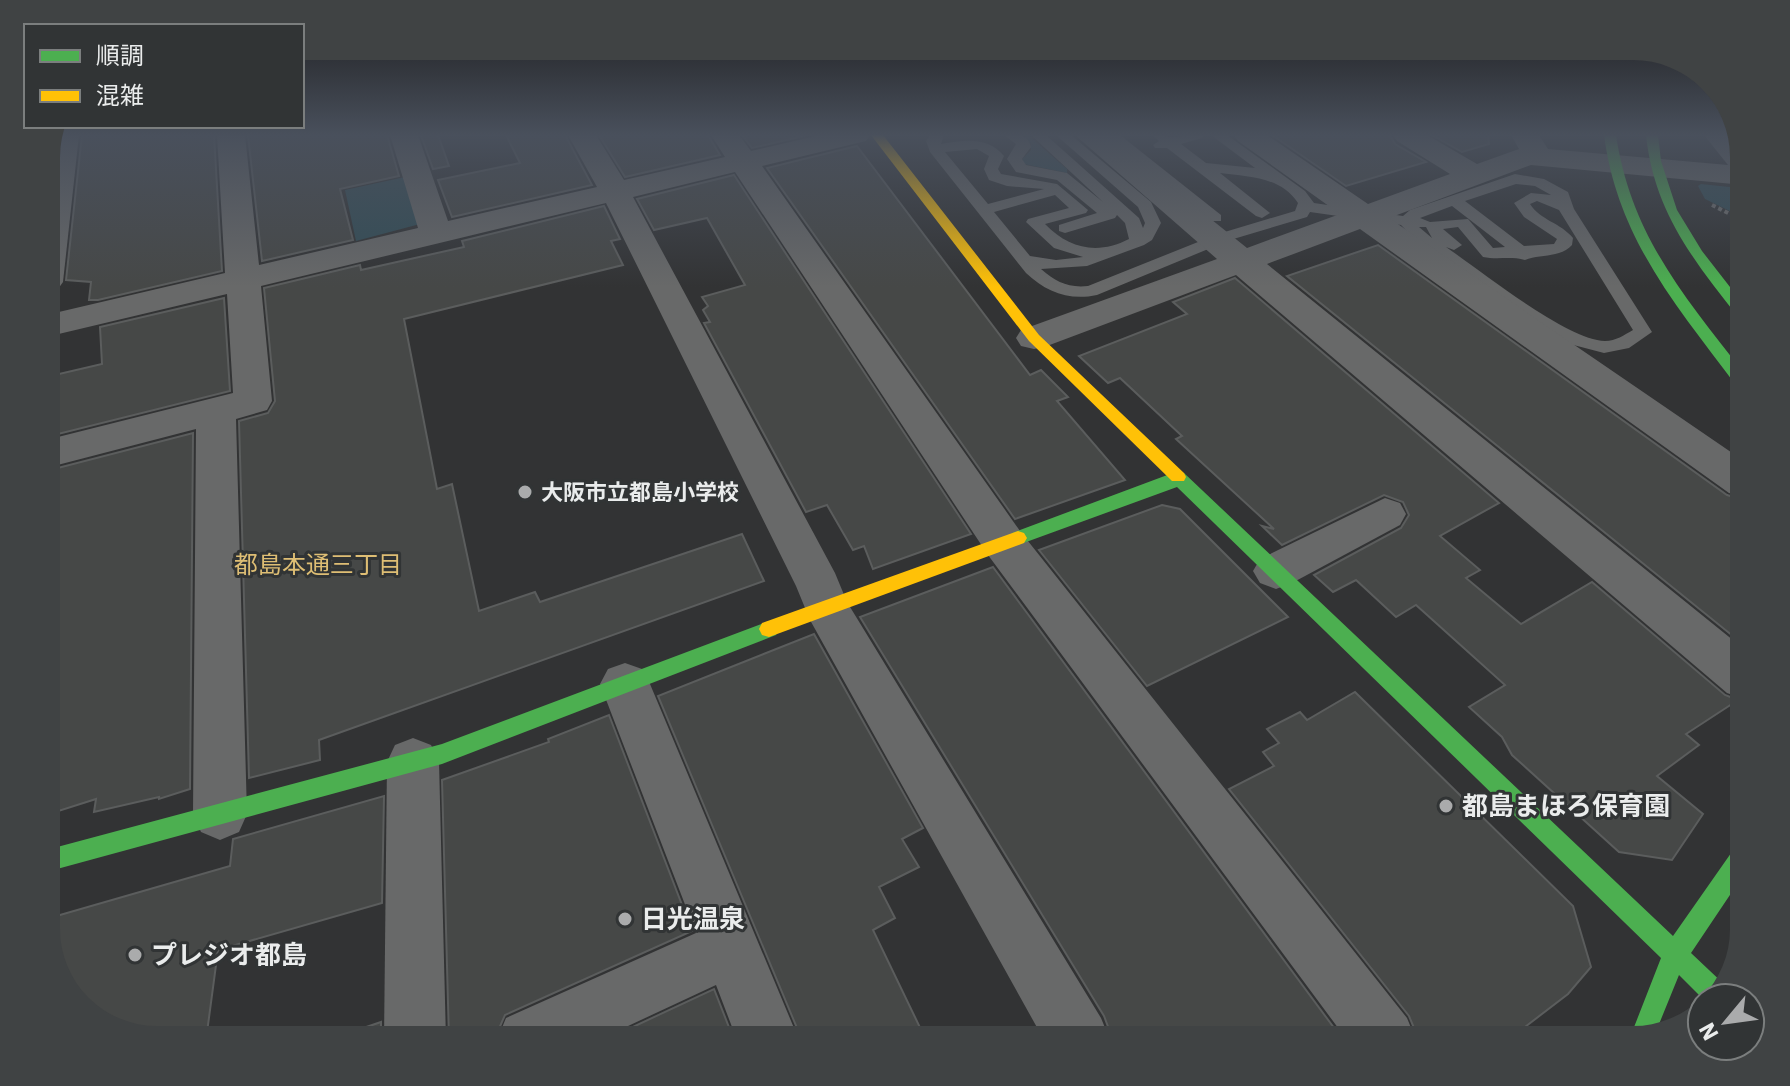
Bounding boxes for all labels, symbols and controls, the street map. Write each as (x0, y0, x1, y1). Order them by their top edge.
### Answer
legend (24, 24, 304, 128)
text: 順調 (96, 39, 144, 71)
text: 混雑 (96, 79, 144, 111)
place label: 大阪市立都島小学校 (541, 477, 739, 506)
marker: 大阪市立都島小学校 (516, 483, 534, 501)
district label: 都島本通三丁目 (234, 548, 402, 580)
place label: 都島まほろ保育園 (1462, 788, 1670, 822)
marker: 都島まほろ保育園 (1437, 797, 1455, 815)
place label: 日光温泉 (641, 901, 745, 935)
marker: 日光温泉 (616, 910, 634, 928)
place label: プレジオ都島 (151, 937, 307, 971)
marker: プレジオ都島 (126, 946, 144, 964)
north arrow (1686, 982, 1766, 1062)
text: N (1692, 1018, 1725, 1046)

